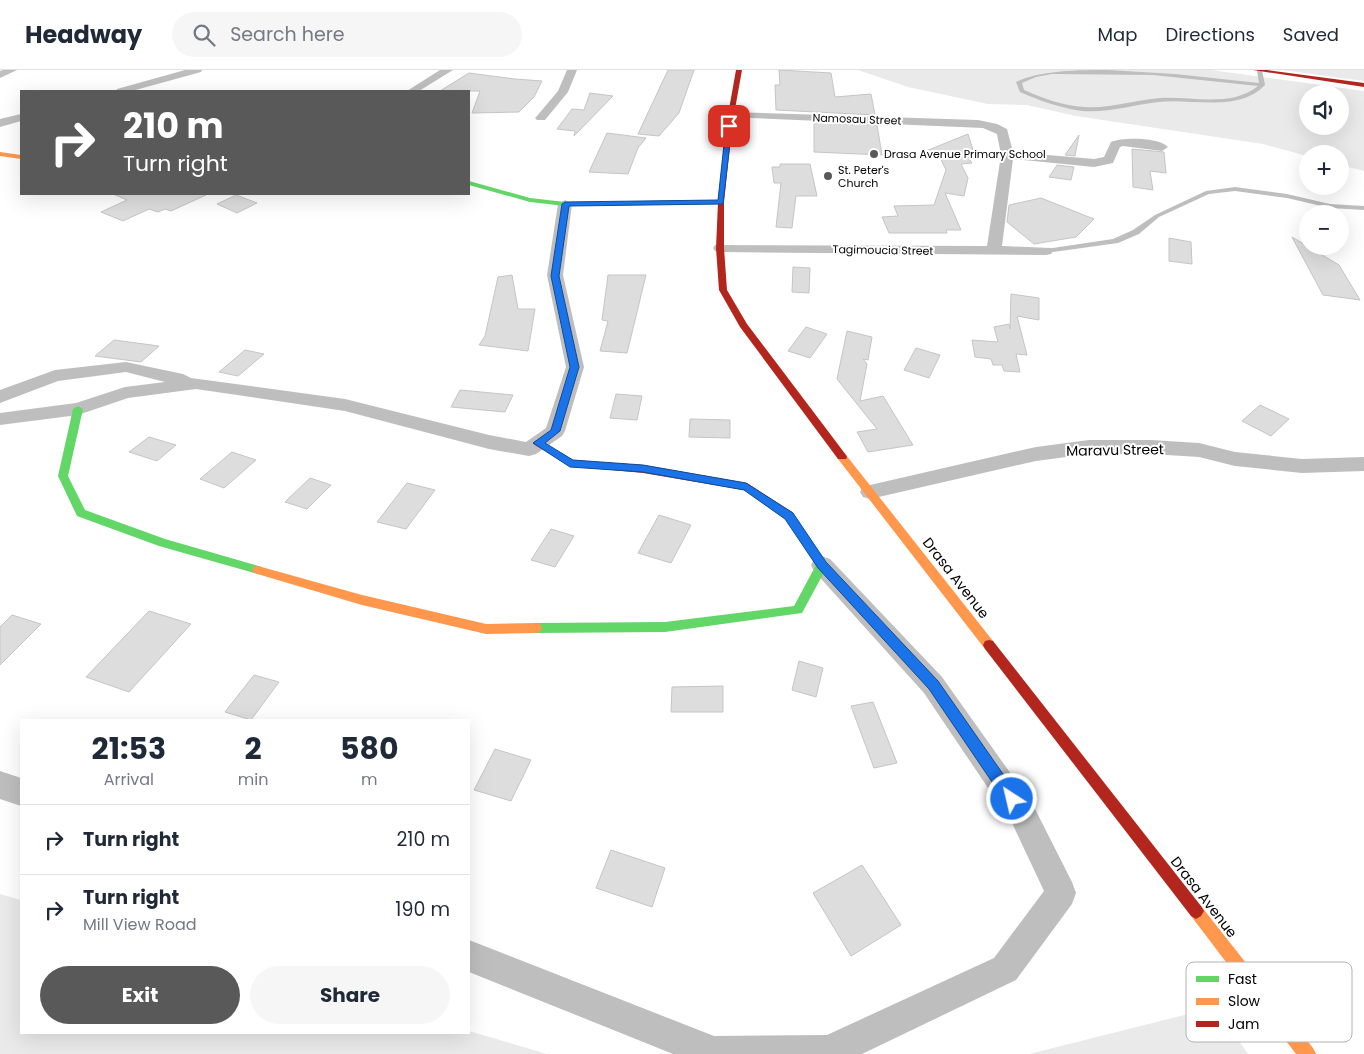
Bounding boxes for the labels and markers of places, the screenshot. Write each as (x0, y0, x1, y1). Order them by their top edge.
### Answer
pin (708, 105, 750, 147)
place label: Drasa Avenue Primary School (884, 146, 1046, 162)
marker: Drasa Avenue Primary School (868, 148, 880, 160)
place label: St. Peter's Church (838, 162, 890, 191)
marker: St. Peter's Church (822, 170, 834, 182)

